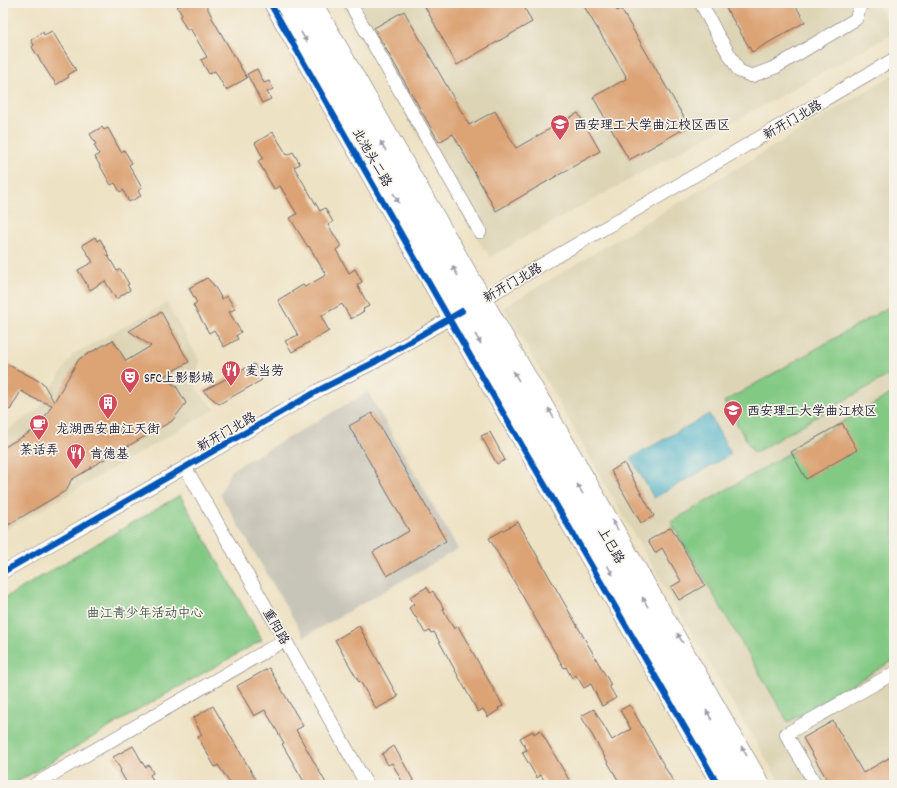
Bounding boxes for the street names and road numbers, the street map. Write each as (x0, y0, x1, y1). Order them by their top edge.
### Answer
street label: 新开门北路 (760, 97, 826, 146)
street label: 北池头二路 (346, 125, 395, 191)
street label: 新开门北路 (480, 260, 546, 309)
street label: 新开门北路 (194, 409, 260, 458)
street label: 上巳路 (592, 525, 628, 568)
street label: 重阳路 (257, 606, 293, 649)

